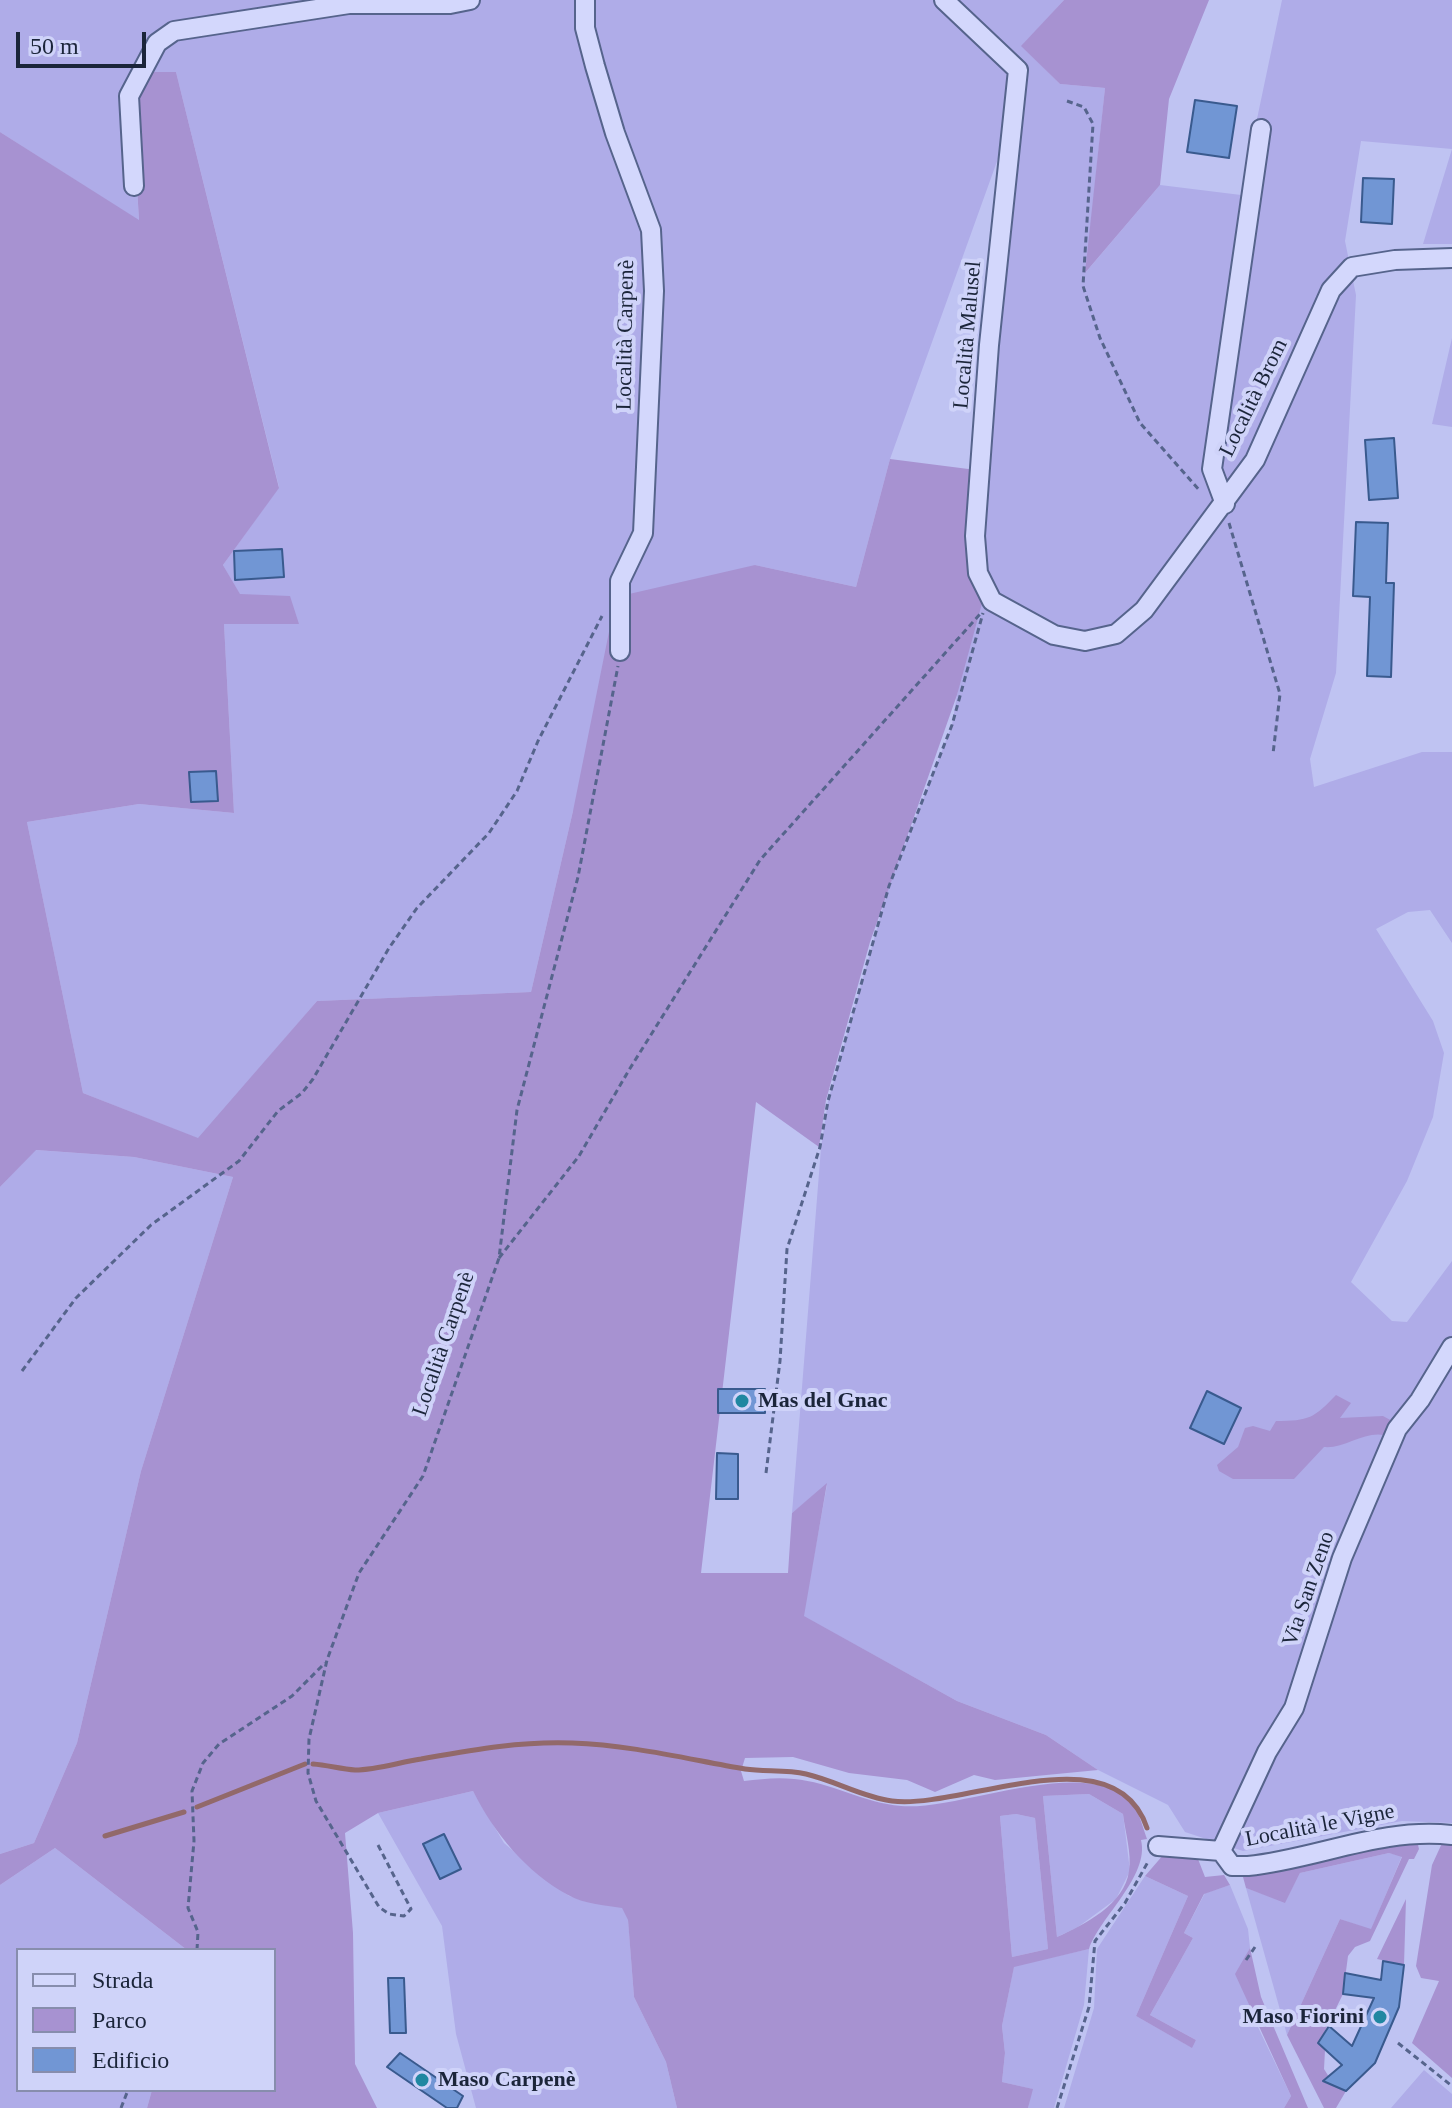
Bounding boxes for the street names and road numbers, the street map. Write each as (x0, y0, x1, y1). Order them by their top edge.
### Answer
street label: Località Carpenè (611, 259, 641, 411)
street label: Località Malusel (948, 260, 988, 410)
street label: Località Brom (1214, 335, 1294, 461)
street label: Località Carpenè (407, 1268, 481, 1420)
street label: Via San Zeno (1277, 1528, 1341, 1650)
street label: Località le Vigne (1243, 1799, 1397, 1853)

